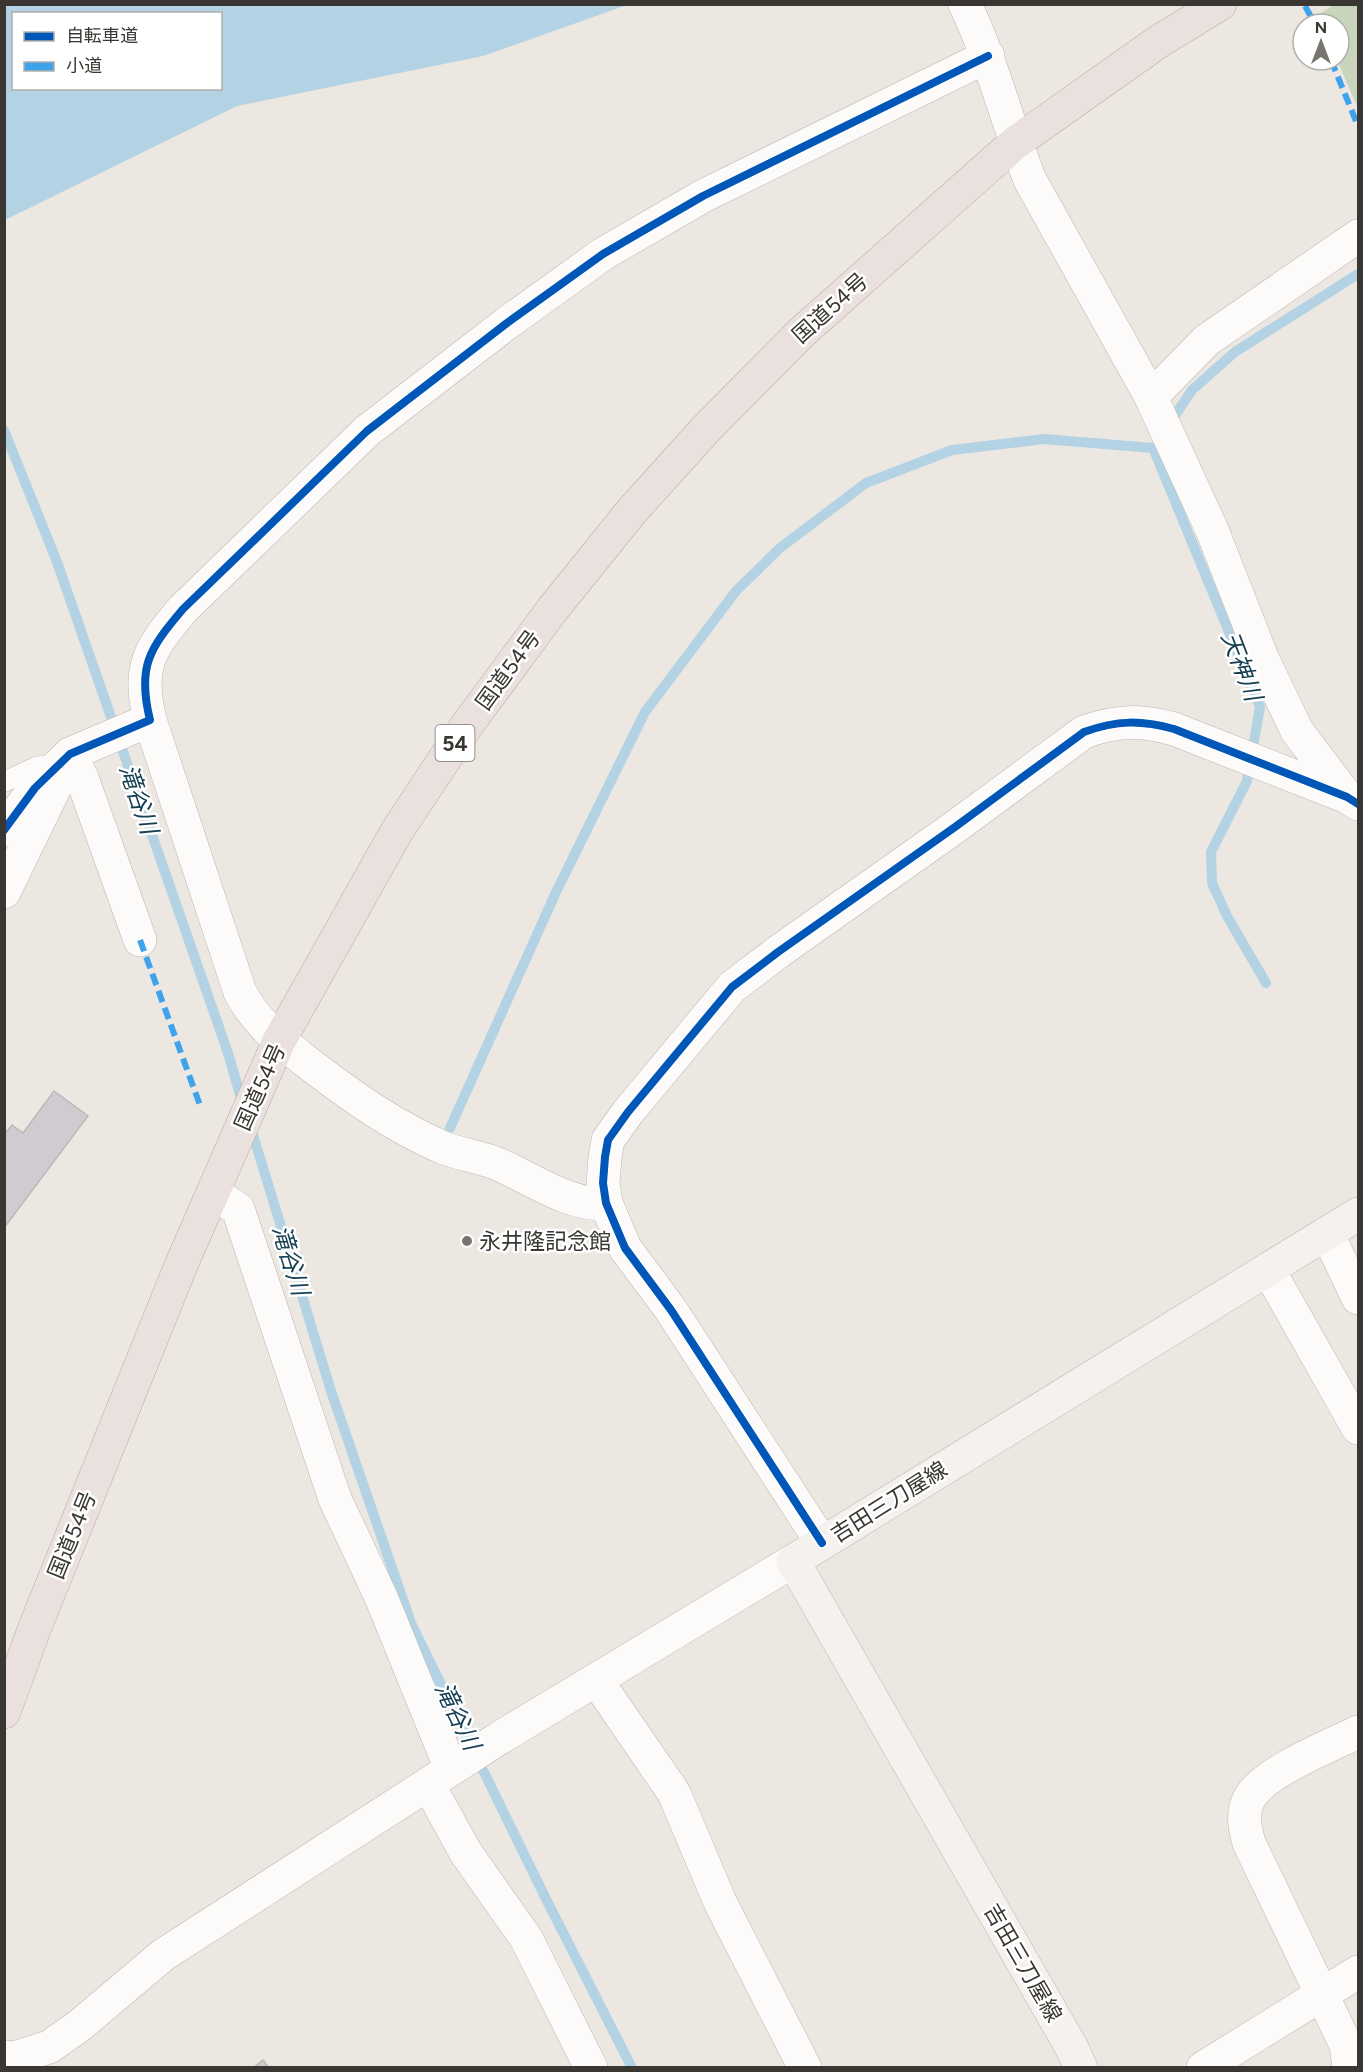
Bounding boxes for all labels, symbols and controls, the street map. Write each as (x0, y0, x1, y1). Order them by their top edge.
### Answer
legend (12, 12, 222, 90)
north arrow (1291, 12, 1351, 72)
text: N (1315, 18, 1327, 37)
text: 自転車道 (66, 25, 138, 47)
text: 小道 (66, 55, 102, 77)
street label: 国道54号 (787, 267, 873, 349)
street label: 国道54号 (470, 625, 546, 715)
water label: 天神川 (1216, 627, 1270, 708)
road number: 54 (436, 725, 474, 761)
water label: 滝谷川 (114, 760, 165, 841)
street label: 国道54号 (229, 1039, 291, 1135)
water label: 滝谷川 (267, 1221, 316, 1302)
place label: 永井隆記念館 (479, 1228, 611, 1255)
marker: 永井隆記念館 (460, 1234, 474, 1248)
street label: 吉田三刀屋線 (826, 1456, 952, 1548)
street label: 国道54号 (42, 1487, 102, 1583)
water label: 滝谷川 (429, 1677, 488, 1757)
street label: 吉田三刀屋線 (978, 1899, 1068, 2027)

